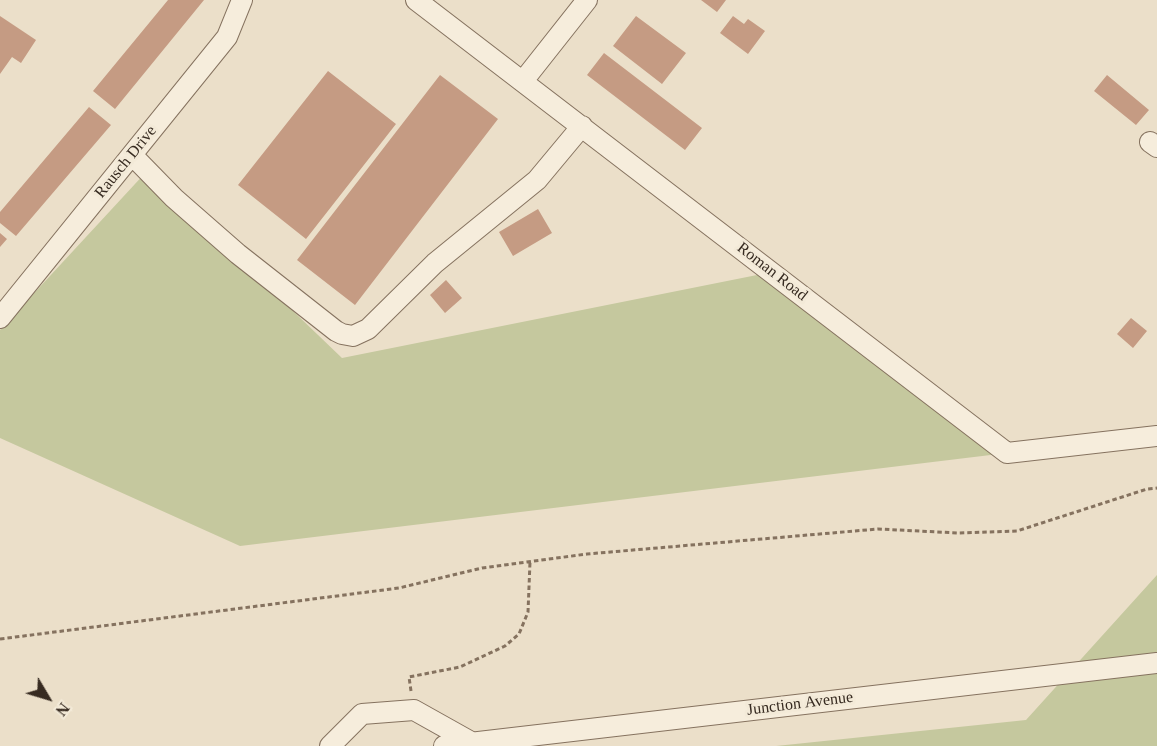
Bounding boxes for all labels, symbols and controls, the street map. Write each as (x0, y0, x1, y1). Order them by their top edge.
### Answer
street label: Rausch Drive (91, 122, 161, 202)
street label: Roman Road (733, 239, 811, 305)
north arrow (18, 668, 78, 728)
street label: Junction Avenue (746, 688, 854, 720)
text: N (52, 700, 73, 719)

